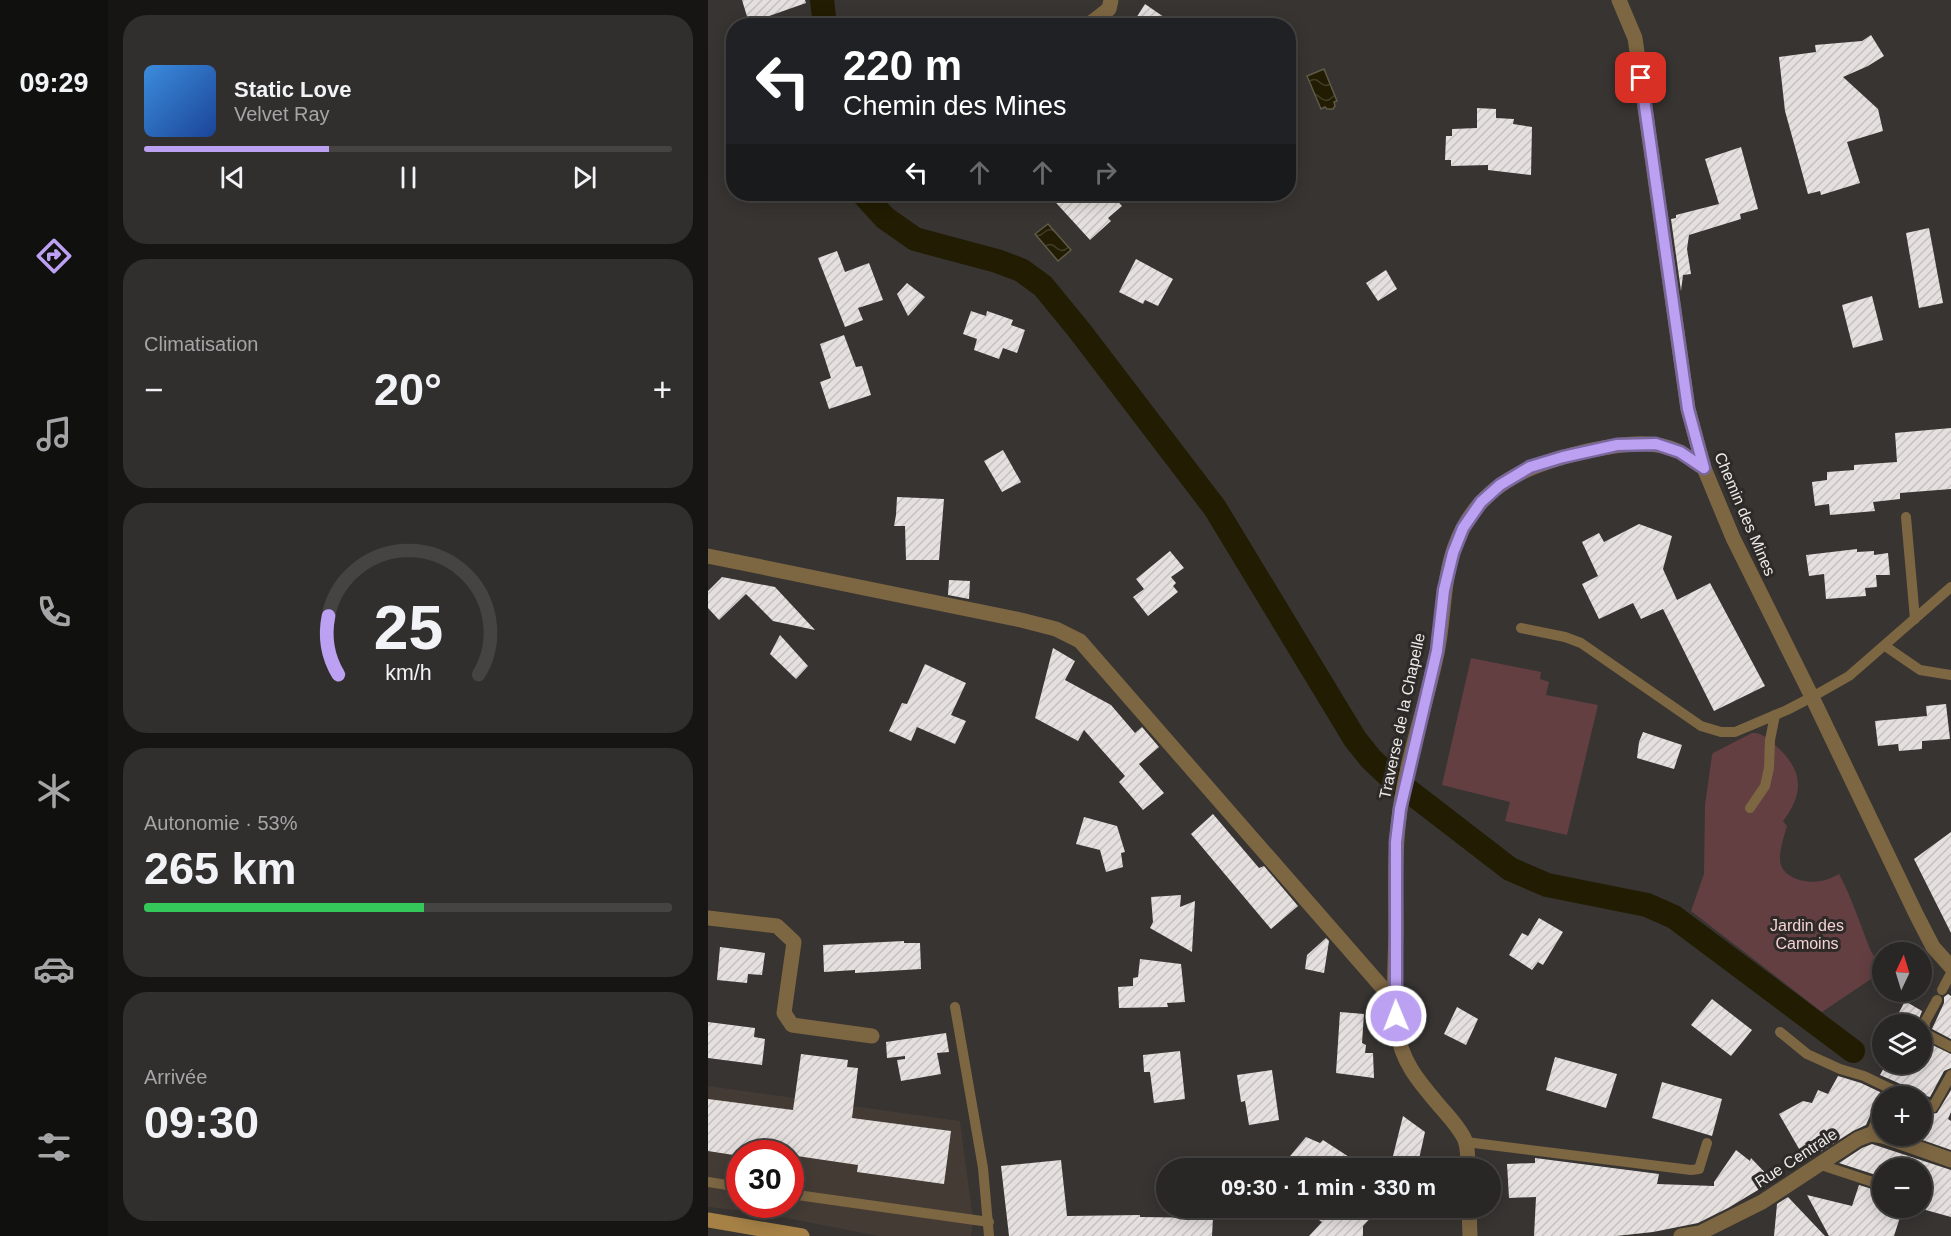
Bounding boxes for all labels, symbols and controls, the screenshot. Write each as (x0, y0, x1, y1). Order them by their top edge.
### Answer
icon: left (744, 42, 822, 120)
text: 220 m (843, 42, 962, 89)
pin (1615, 52, 1666, 103)
icon: arrive (1624, 61, 1657, 94)
text: 09:29 (19, 68, 89, 98)
text: Static Love (234, 77, 351, 102)
text: Chemin des Mines (843, 91, 1067, 121)
text: Velvet Ray (234, 103, 330, 125)
icon: left (900, 156, 933, 189)
icon: ahead (963, 156, 996, 189)
icon: ahead (1026, 156, 1059, 189)
icon: right (1089, 156, 1122, 189)
icon: previous (216, 161, 249, 194)
icon: pause (392, 161, 425, 194)
icon: next (568, 161, 601, 194)
icon: directions (33, 235, 75, 277)
text: Climatisation (144, 333, 258, 355)
text: 20° (374, 364, 442, 415)
text: − (144, 371, 163, 408)
text: + (653, 371, 672, 408)
icon: music (33, 413, 75, 455)
street label: Chemin des Mines (1711, 450, 1779, 578)
icon: phone (33, 591, 75, 633)
text: 25 (373, 593, 443, 662)
street label: Traverse de la Chapelle (1376, 631, 1428, 801)
text: km/h (385, 661, 431, 685)
icon: climate (33, 770, 75, 812)
text: Autonomie · 53% (144, 812, 297, 834)
text: 265 km (144, 843, 297, 894)
park label: Jardin des Camoins (1770, 917, 1844, 952)
north arrow (1872, 942, 1932, 1002)
map controls (1872, 942, 1932, 1218)
icon: car (33, 948, 75, 990)
position arrow (1364, 984, 1428, 1048)
button: layers (1872, 1014, 1932, 1074)
text: Arrivée (144, 1066, 207, 1088)
button: + (1872, 1086, 1932, 1146)
text: 09:30 (144, 1097, 259, 1148)
street label: Rue Centrale (1752, 1125, 1840, 1191)
icon: filters (33, 1126, 75, 1168)
speed limit sign: 30 (726, 1140, 804, 1218)
button: − (1872, 1158, 1932, 1218)
text: 09:30 · 1 min · 330 m (1221, 1175, 1436, 1200)

